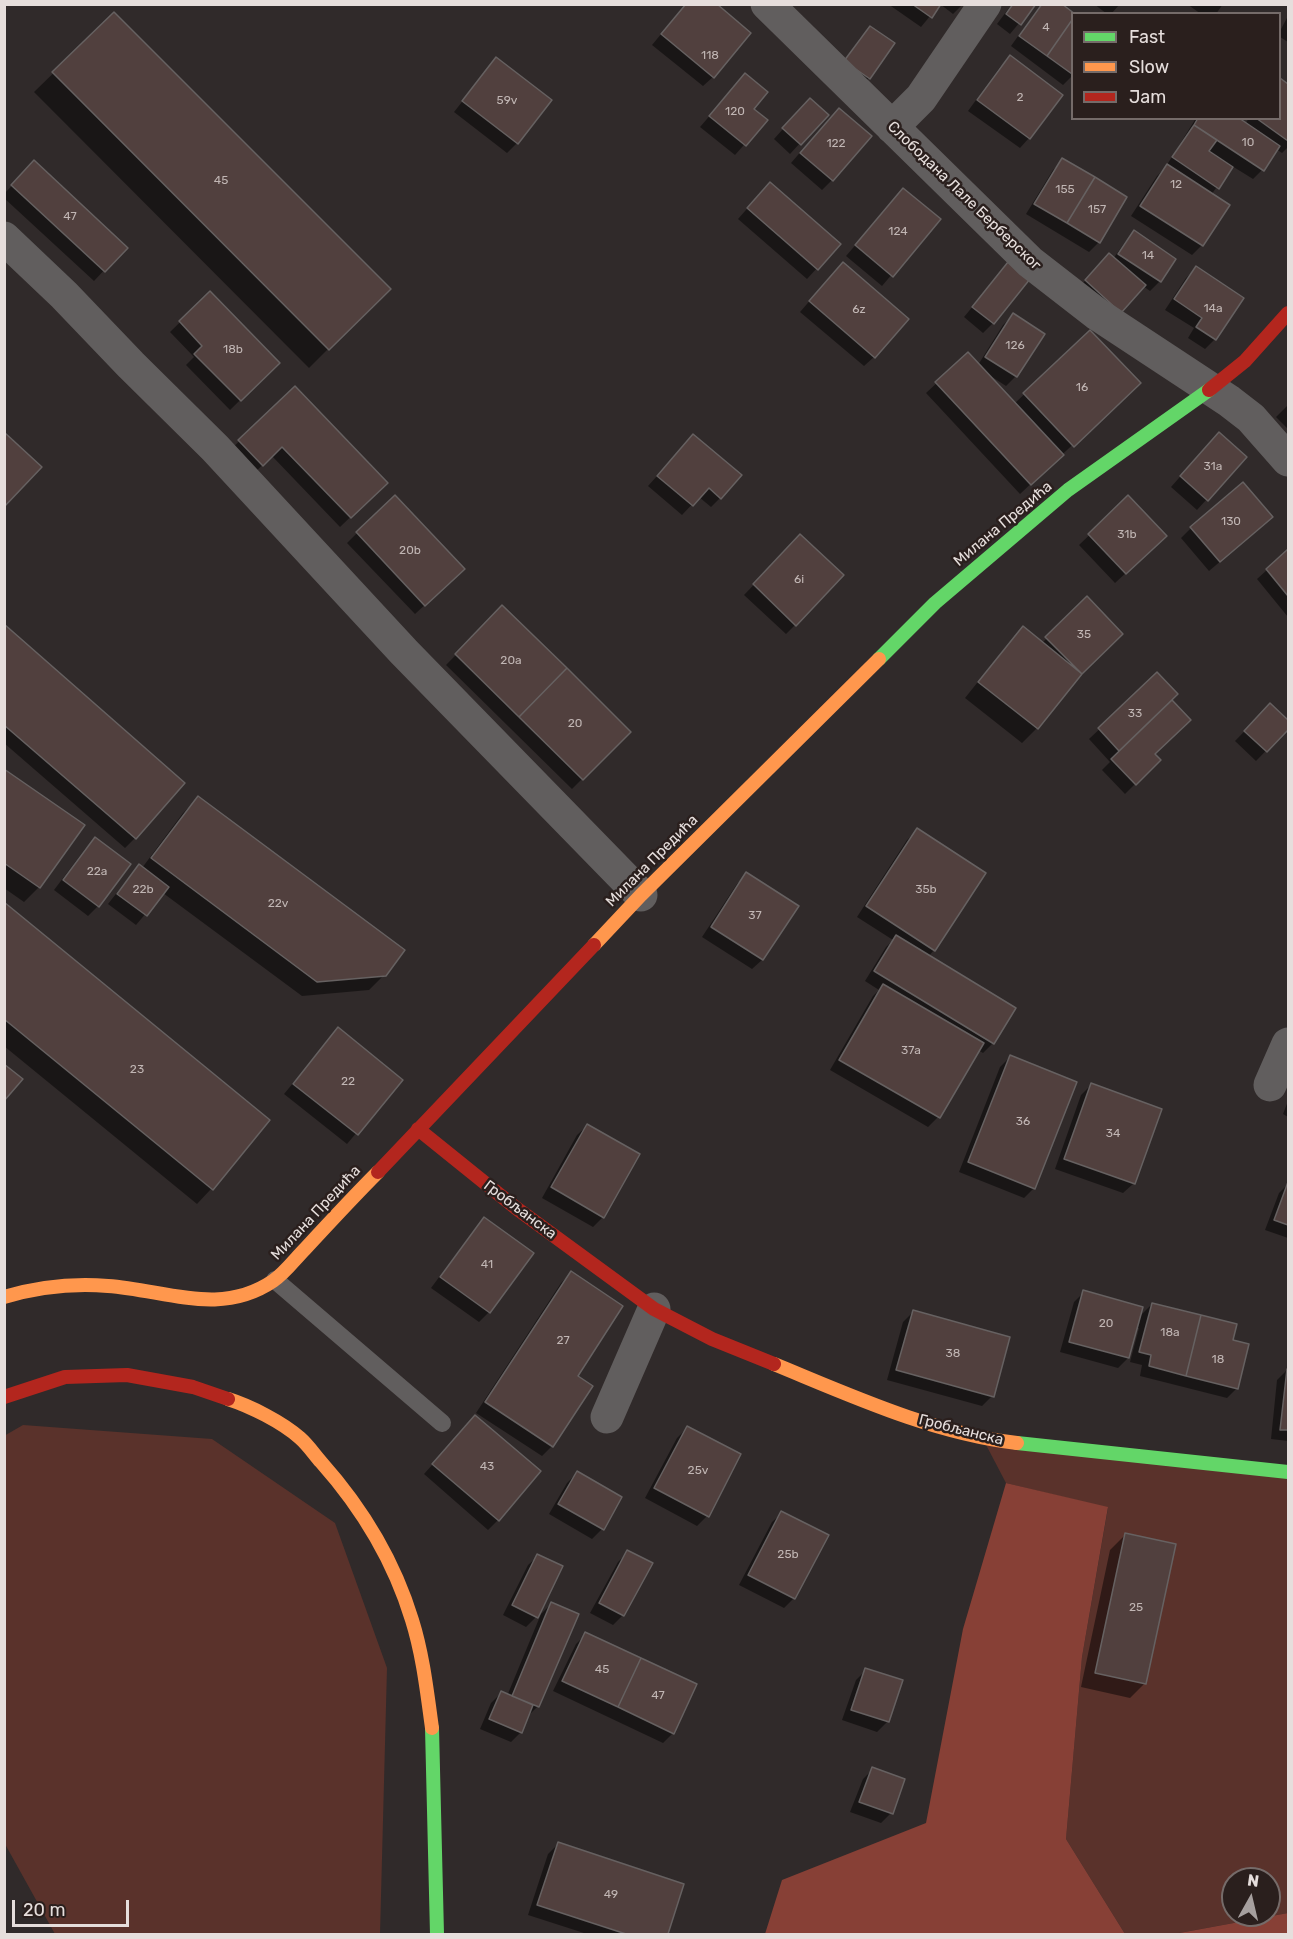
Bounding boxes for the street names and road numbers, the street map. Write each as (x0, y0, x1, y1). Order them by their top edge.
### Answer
street label: Слободана Лале Берберског (883, 118, 1045, 274)
street label: Милана Предића (950, 478, 1056, 570)
street label: Милана Предића (602, 811, 702, 911)
street label: Милана Предића (268, 1162, 364, 1264)
street label: Гробљанска (480, 1177, 560, 1243)
street label: Гробљанска (917, 1411, 1005, 1449)

